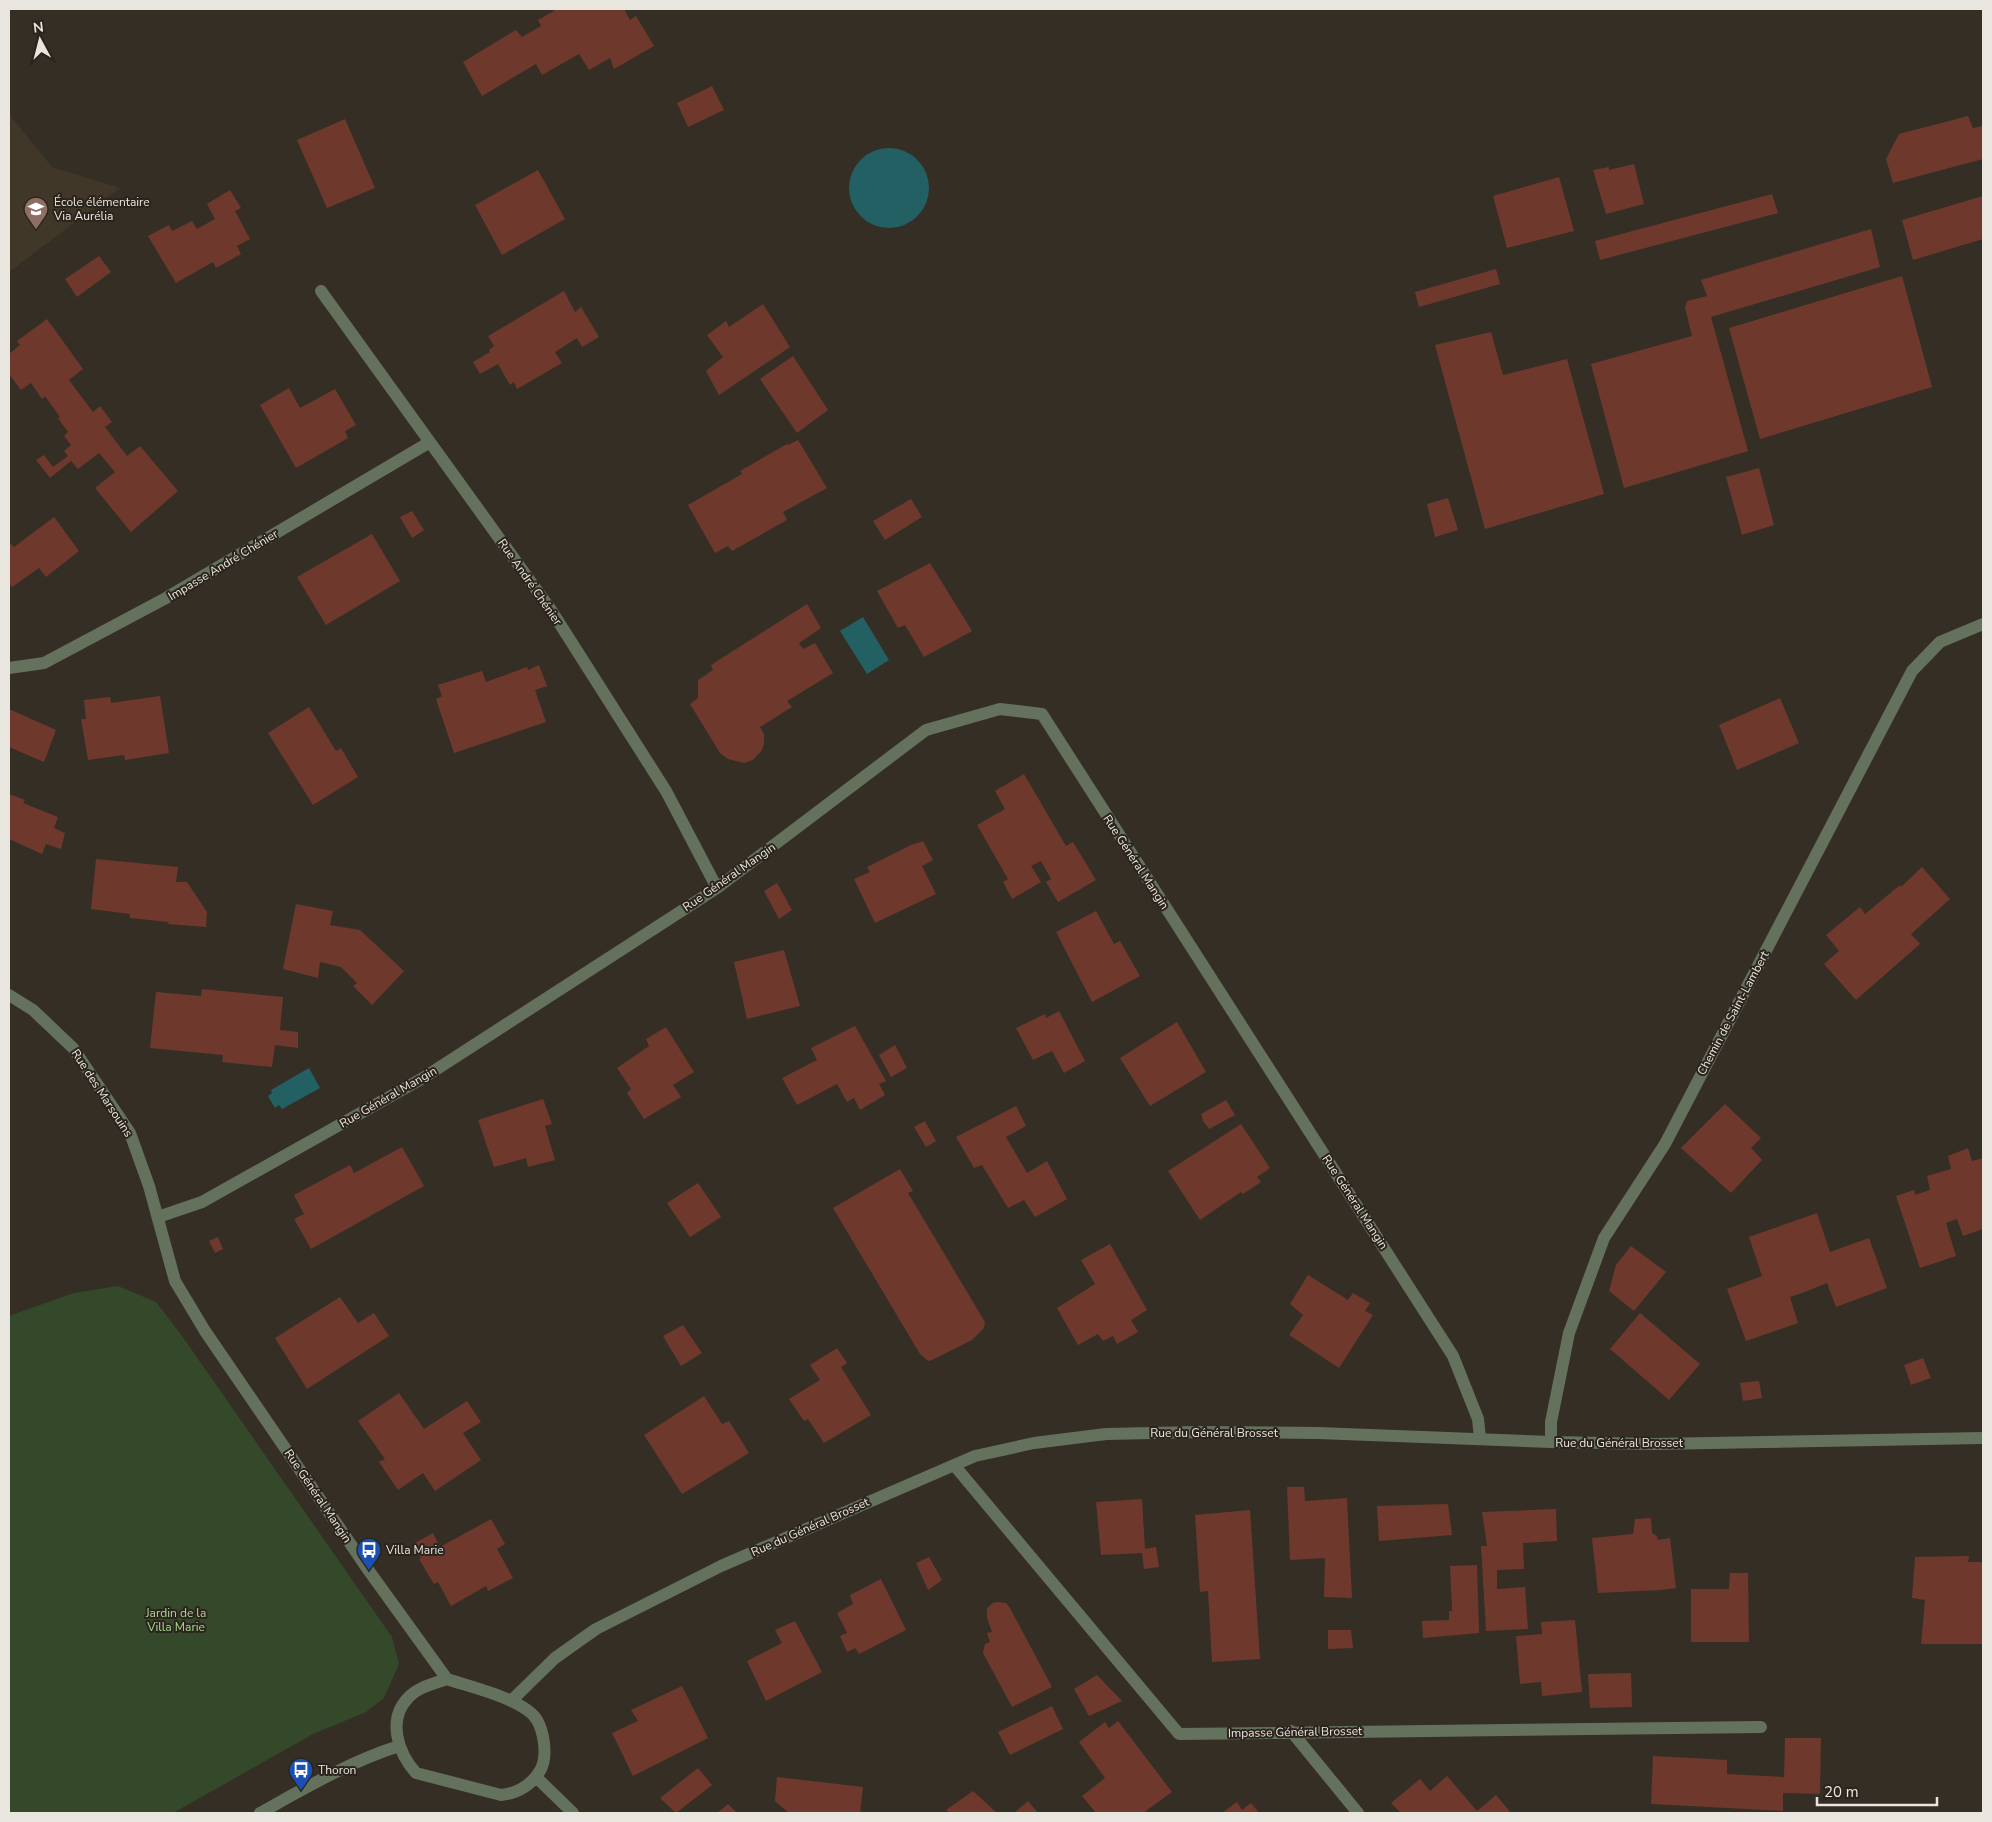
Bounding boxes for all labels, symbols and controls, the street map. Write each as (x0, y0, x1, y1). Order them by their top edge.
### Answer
north arrow (15, 15, 65, 65)
text: N (32, 18, 45, 38)
place label: École élémentaire Via Aurélia (53, 194, 150, 224)
school or university icon: École élémentaire Via Aurélia (23, 196, 49, 230)
street label: Impasse André Chénier (165, 525, 282, 604)
street label: Rue André Chénier (494, 536, 566, 629)
street label: Rue Général Mangin (1099, 812, 1173, 912)
street label: Rue Général Mangin (679, 839, 779, 915)
street label: Chemin de Saint-Lambert (1693, 947, 1773, 1078)
street label: Rue des Marsouins (68, 1046, 137, 1140)
street label: Rue Général Mangin (336, 1063, 440, 1131)
street label: Rue Général Mangin (1318, 1152, 1392, 1252)
street label: Rue du Général Brosset (1150, 1425, 1279, 1441)
street label: Rue du Général Brosset (1555, 1435, 1684, 1451)
street label: Rue Général Mangin (281, 1446, 355, 1546)
street label: Rue du Général Brosset (748, 1493, 872, 1560)
bus stop icon: Villa Marie (356, 1537, 382, 1571)
place label: Villa Marie (385, 1542, 444, 1558)
park label: Jardin de la Villa Marie (145, 1605, 206, 1635)
street label: Impasse Général Brosset (1228, 1723, 1363, 1741)
bus stop icon: Thoron (288, 1757, 314, 1791)
place label: Thoron (318, 1762, 356, 1778)
scale bar (1817, 1774, 1937, 1806)
text: 20 m (1824, 1782, 1859, 1802)

